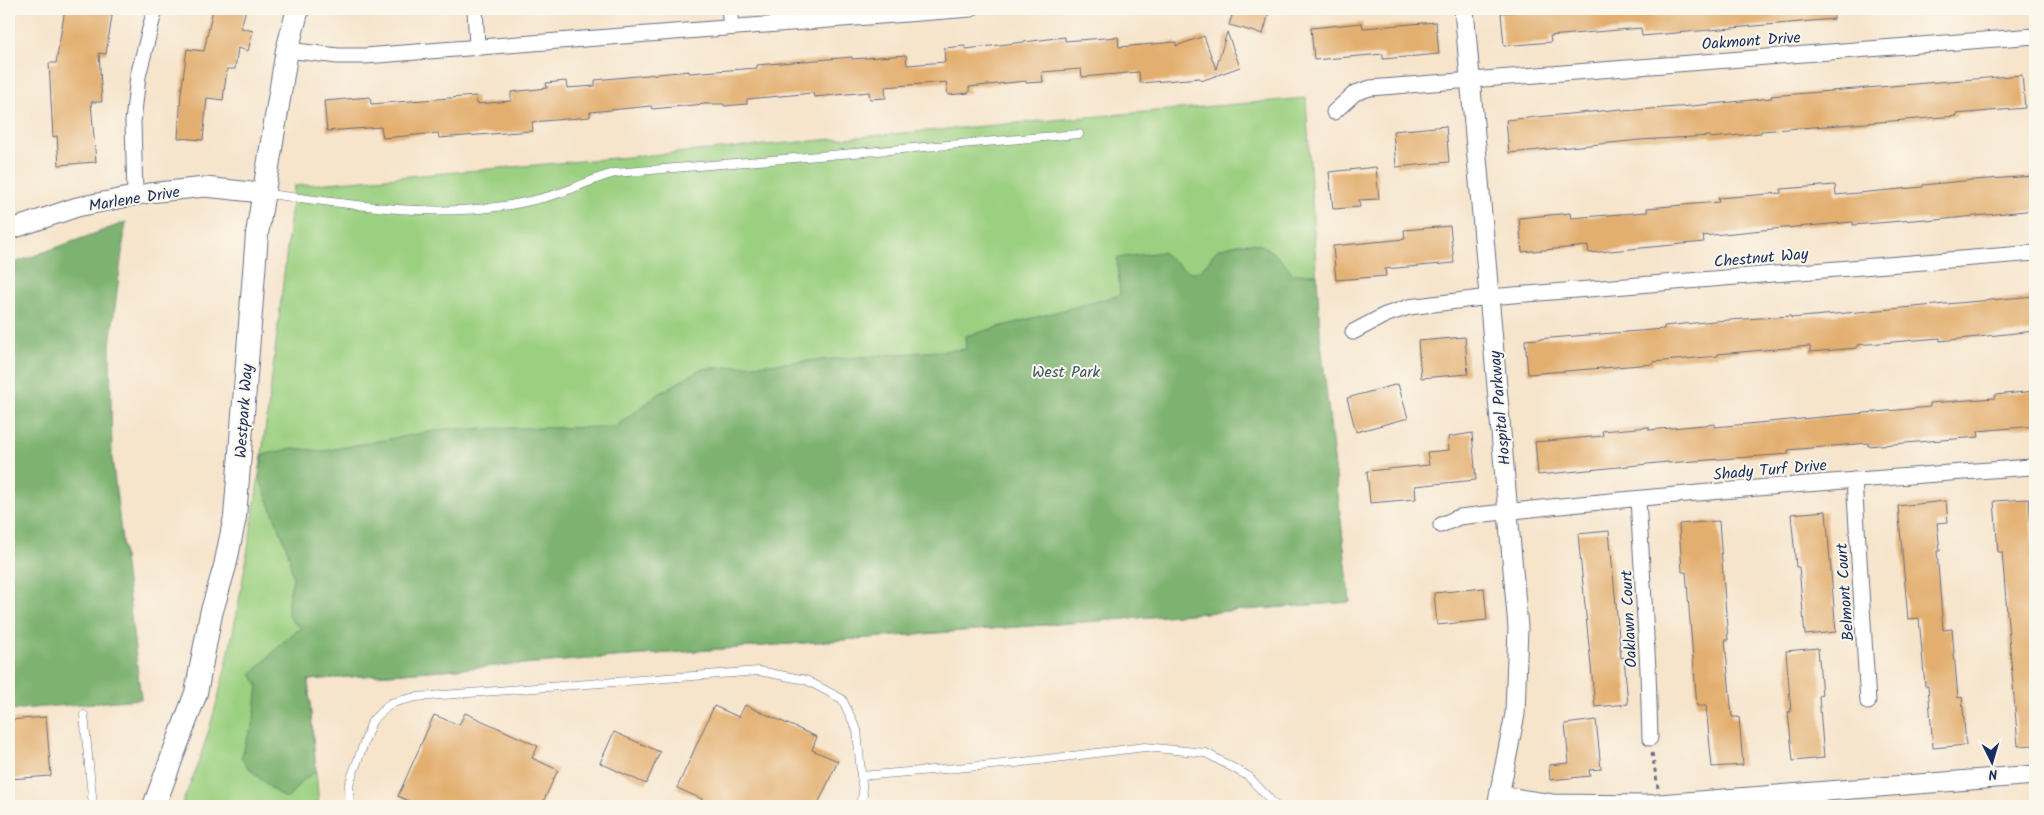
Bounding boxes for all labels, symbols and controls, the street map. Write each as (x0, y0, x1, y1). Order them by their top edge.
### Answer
street label: Oakmont Drive (1701, 26, 1802, 57)
street label: Marlene Drive (87, 180, 182, 219)
street label: Chestnut Way (1713, 242, 1810, 275)
street label: Hospital Parkway (1483, 349, 1518, 466)
park label: West Park (1032, 360, 1101, 385)
street label: Westpark Way (229, 363, 260, 459)
street label: Shady Turf Drive (1712, 453, 1828, 488)
street label: Belmont Court (1830, 541, 1861, 642)
street label: Oaklawn Court (1614, 569, 1645, 668)
north arrow (1966, 738, 2016, 788)
text: N (1988, 763, 1998, 785)

